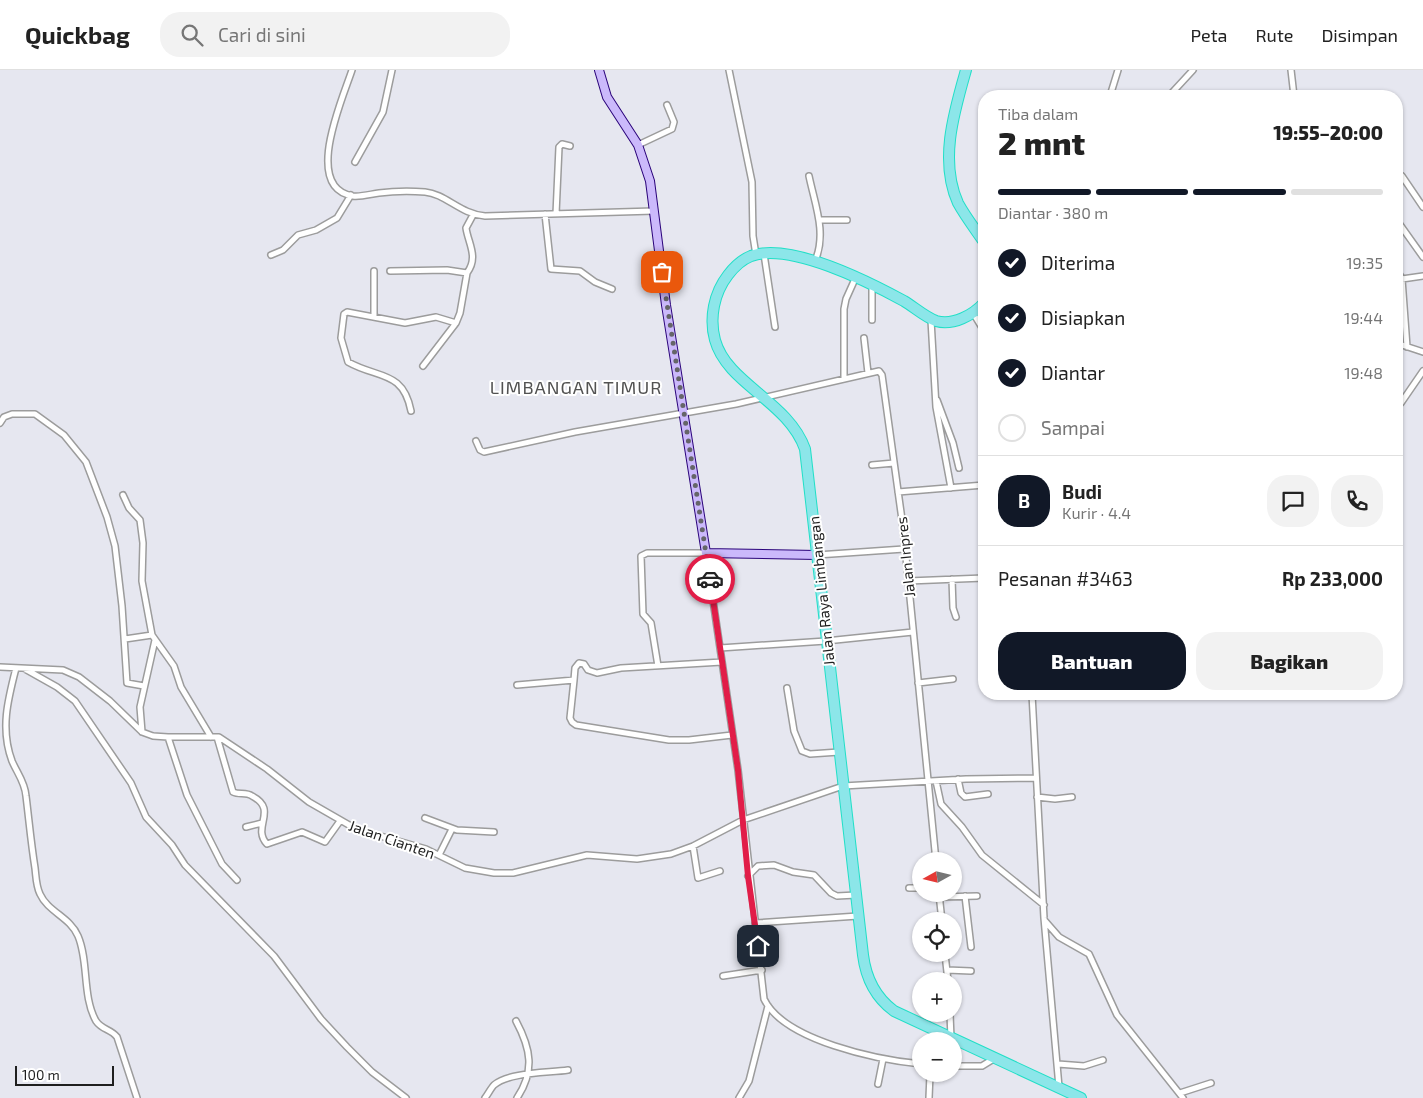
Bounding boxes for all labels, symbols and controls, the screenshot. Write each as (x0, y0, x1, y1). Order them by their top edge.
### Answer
search box (160, 12, 510, 57)
text: Quickbag (25, 20, 130, 49)
icon: search (178, 21, 206, 49)
text: Cari di sini (218, 23, 306, 46)
text: Peta (1191, 24, 1228, 46)
text: Rute (1256, 24, 1293, 46)
text: Disimpan (1321, 24, 1398, 46)
text: Tiba dalam (998, 104, 1078, 123)
text: 19:55–20:00 (1273, 121, 1383, 144)
text: 2 mnt (998, 123, 1085, 161)
text: Diantar · 380 m (998, 203, 1108, 222)
icon: check (998, 249, 1026, 277)
pin (641, 251, 683, 293)
text: Diterima (1041, 251, 1115, 274)
text: 19:35 (1346, 253, 1383, 272)
icon: bag (648, 258, 676, 286)
icon: check (998, 304, 1026, 332)
text: Disiapkan (1041, 306, 1125, 329)
text: 19:44 (1344, 308, 1383, 327)
icon: check (998, 359, 1026, 387)
text: Diantar (1041, 361, 1105, 384)
text: 19:48 (1344, 363, 1383, 382)
district label: LIMBANGAN TIMUR (490, 376, 662, 398)
text: Sampai (1041, 416, 1105, 439)
button: chat (1267, 475, 1319, 527)
button: phone (1331, 475, 1383, 527)
text: Budi (1062, 480, 1102, 503)
text: B (1018, 489, 1030, 512)
text: Kurir · 4.4 (1062, 503, 1131, 522)
street label: Jalan Raya Limbangan (804, 515, 838, 667)
street label: Jalan Inpres (892, 516, 918, 598)
courier (685, 554, 735, 604)
icon: car (696, 565, 724, 593)
text: Pesanan #3463 (998, 567, 1133, 590)
text: Rp 233,000 (1282, 567, 1383, 590)
button: Bantuan (998, 632, 1186, 690)
button: Bagikan (1196, 632, 1383, 690)
street label: Jalan Cianten (347, 816, 437, 862)
north arrow (912, 852, 962, 902)
map controls (912, 852, 962, 1082)
button: locate (912, 912, 962, 962)
pin (737, 925, 779, 967)
icon: home (744, 932, 772, 960)
button: + (912, 972, 962, 1022)
button: − (912, 1032, 962, 1082)
scale bar (15, 1063, 114, 1086)
text: 100 m (22, 1066, 60, 1083)

